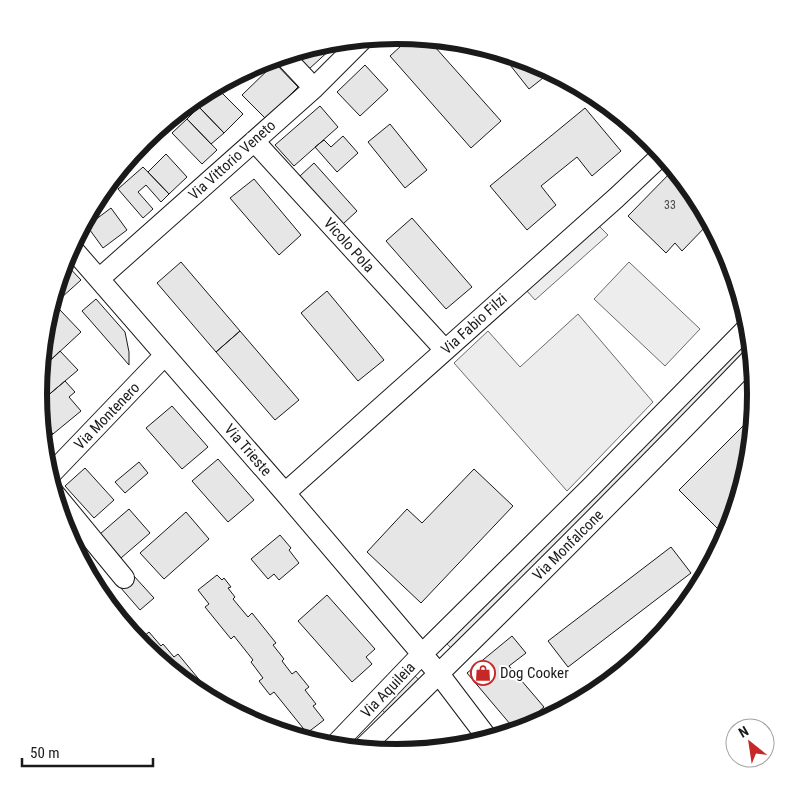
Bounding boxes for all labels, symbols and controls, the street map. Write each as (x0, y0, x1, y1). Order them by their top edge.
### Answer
street label: Via Vittorio Veneto (185, 116, 279, 204)
house number: 33 (664, 198, 676, 212)
street label: Vicolo Pola (320, 214, 378, 276)
street label: Via Fabio Filzi (437, 290, 511, 358)
street label: Via Montenero (71, 379, 143, 453)
street label: Via Trieste (221, 420, 275, 480)
street label: Via Monfalcone (529, 506, 607, 584)
street label: Via Aquileia (357, 658, 419, 722)
shop icon: Dog Cooker (470, 660, 496, 686)
place label: Dog Cooker (500, 664, 569, 682)
north arrow (725, 718, 775, 768)
text: N (736, 723, 751, 741)
scale bar (22, 736, 154, 768)
text: 50 m (30, 744, 60, 762)

